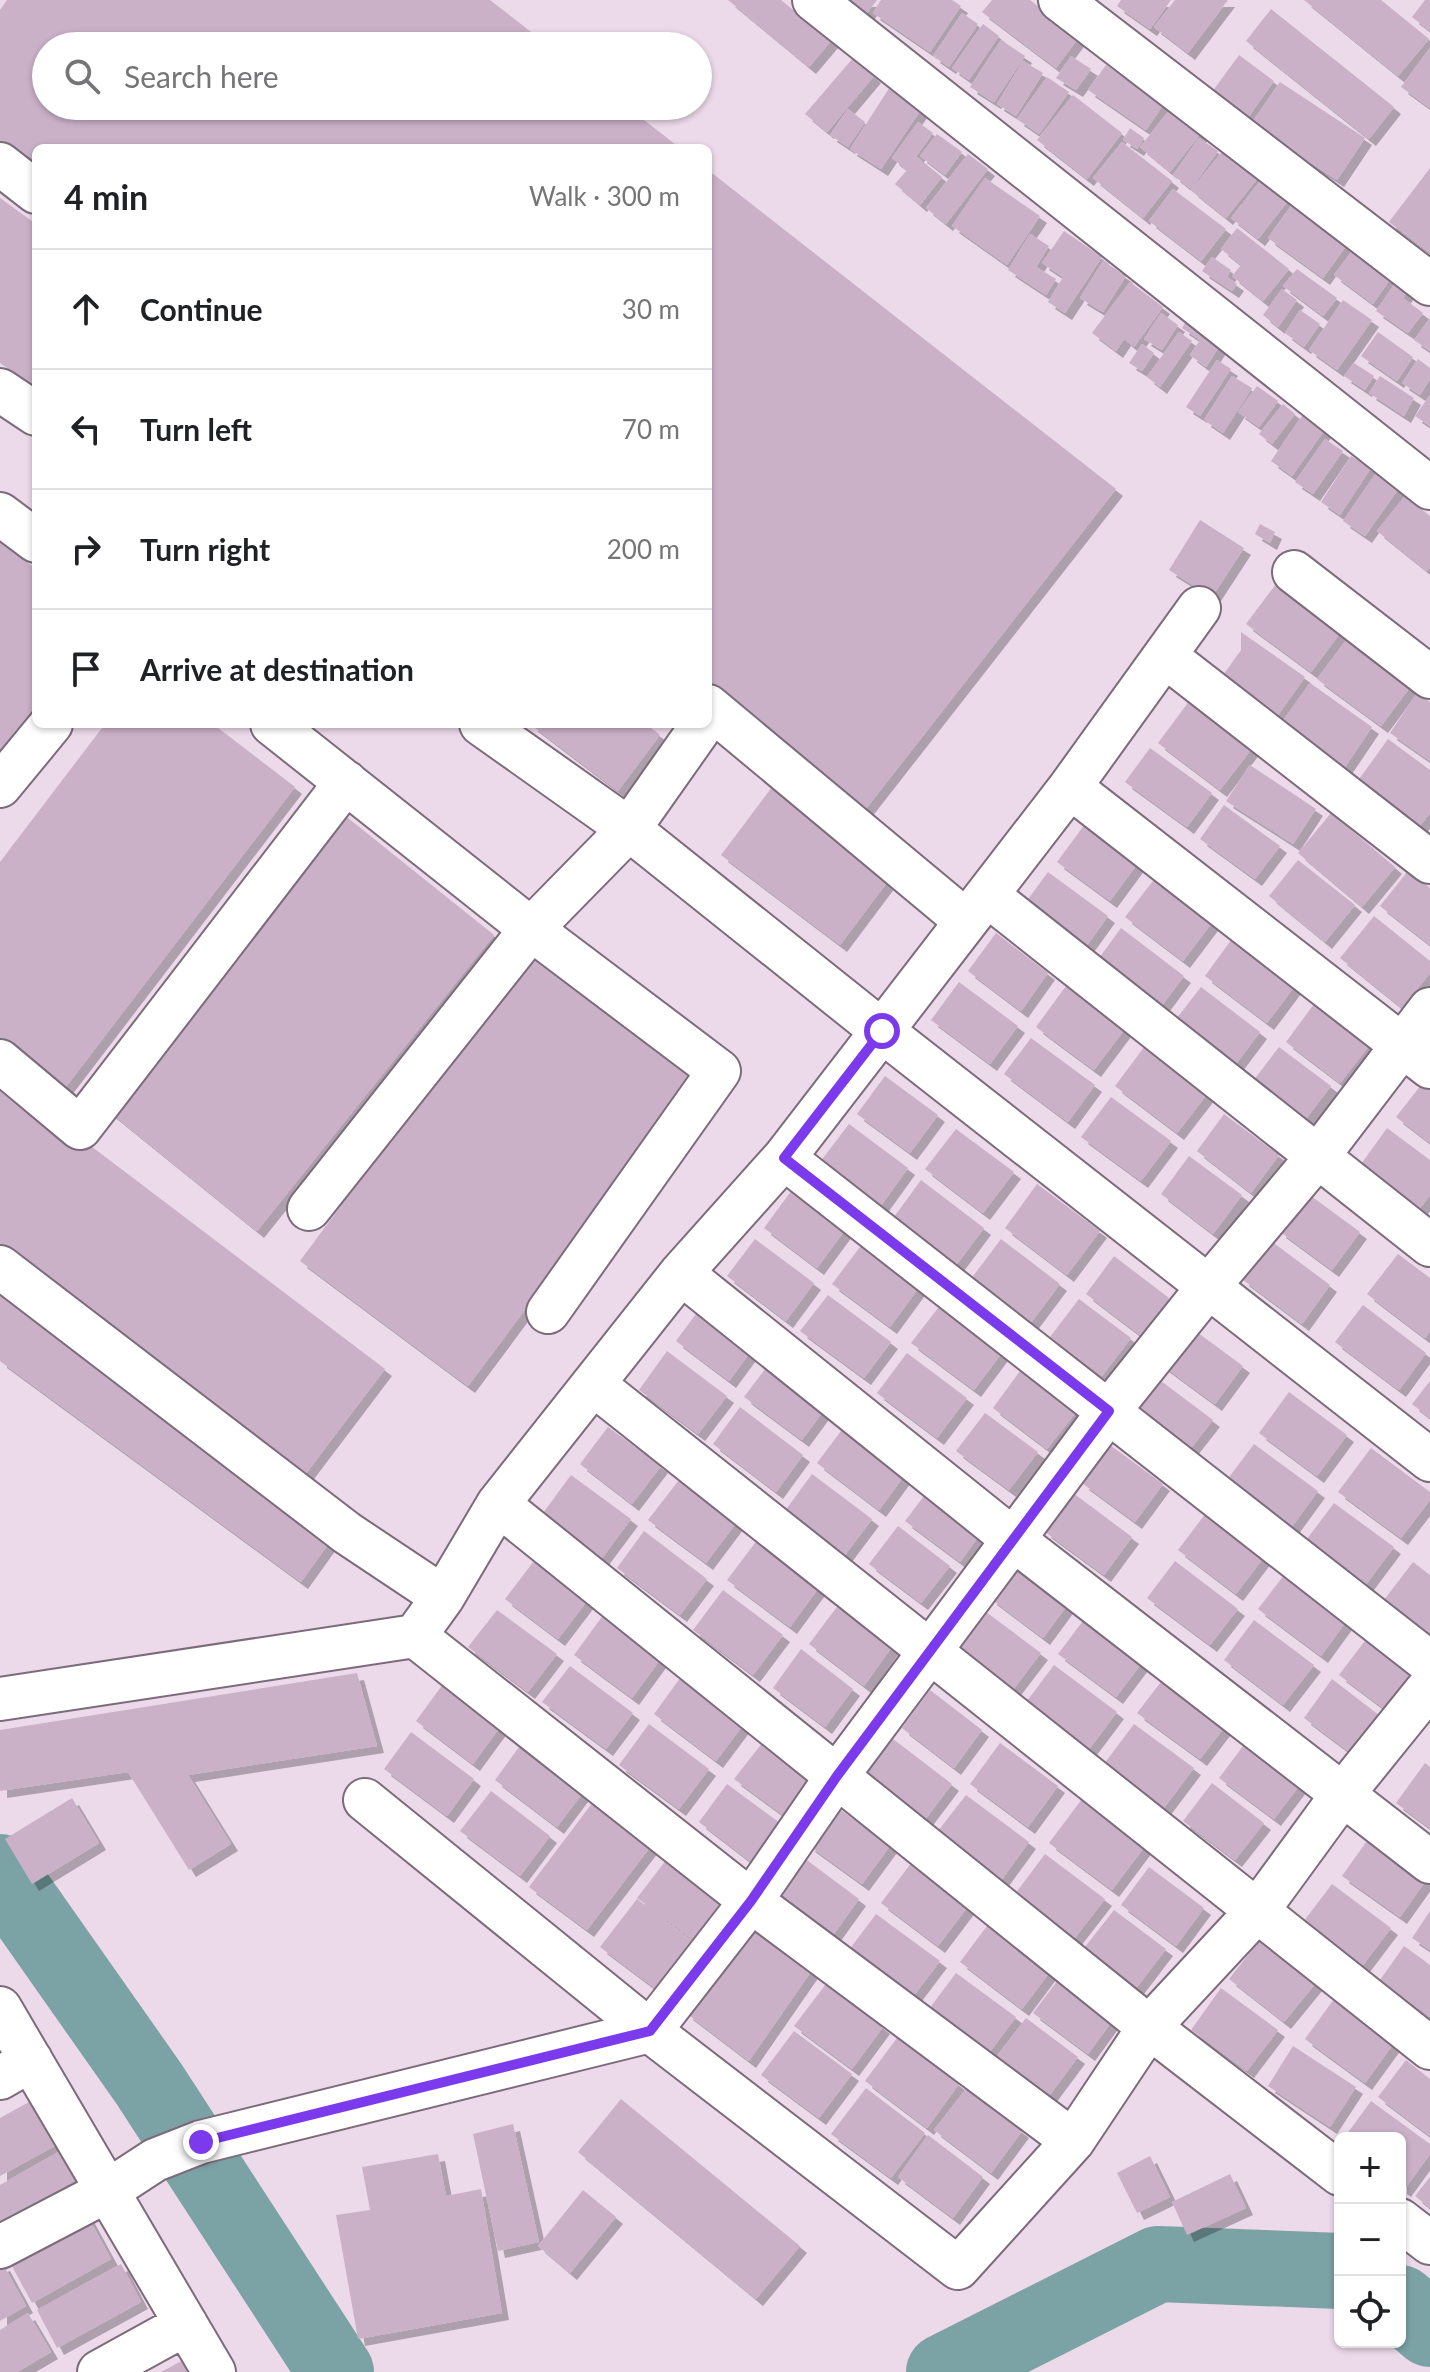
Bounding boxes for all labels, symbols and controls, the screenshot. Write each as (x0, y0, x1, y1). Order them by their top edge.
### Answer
search box (32, 32, 712, 120)
icon: search (60, 54, 104, 98)
text: Search here (124, 58, 279, 94)
text: 4 min (64, 176, 148, 217)
text: Walk · 300 m (529, 180, 680, 212)
icon: ahead (64, 287, 108, 331)
text: Continue (140, 291, 263, 327)
text: 30 m (622, 293, 680, 325)
icon: left (64, 407, 108, 451)
text: Turn left (140, 411, 252, 447)
text: 70 m (622, 413, 680, 445)
icon: right (64, 527, 108, 571)
text: Turn right (140, 531, 270, 567)
text: 200 m (607, 533, 680, 565)
icon: arrive (64, 647, 108, 691)
text: Arrive at destination (140, 651, 414, 687)
route start (864, 1013, 900, 1049)
route end (183, 2124, 219, 2160)
map controls (1334, 2132, 1406, 2348)
button: + (1334, 2132, 1406, 2204)
button: − (1334, 2204, 1406, 2276)
button: locate (1334, 2276, 1406, 2348)

